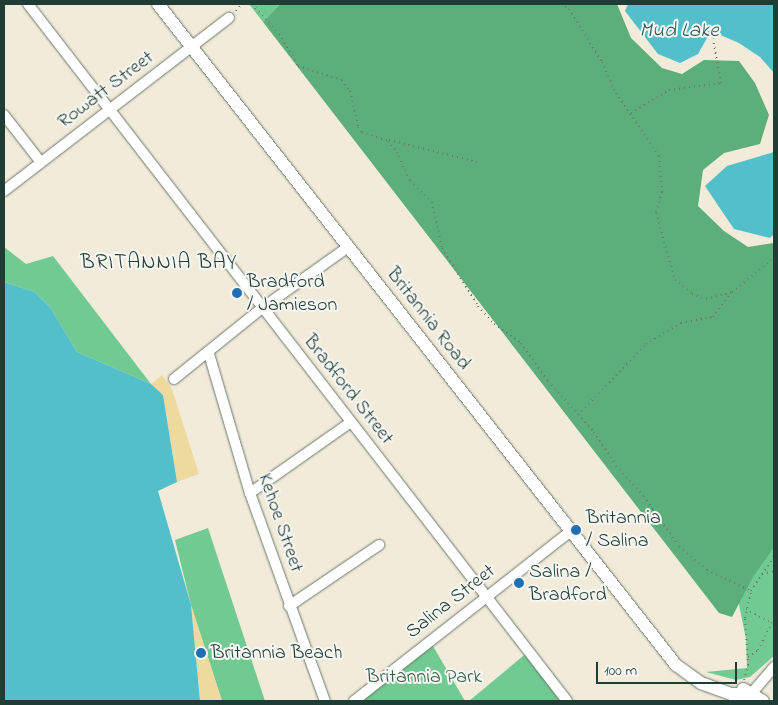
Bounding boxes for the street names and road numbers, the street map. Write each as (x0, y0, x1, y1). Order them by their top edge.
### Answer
street label: Rowatt Street (53, 46, 159, 134)
street label: Britannia Road (381, 263, 475, 375)
street label: Bradford Street (298, 330, 398, 450)
street label: Kehoe Street (252, 470, 308, 576)
street label: Salina Street (402, 560, 500, 644)

